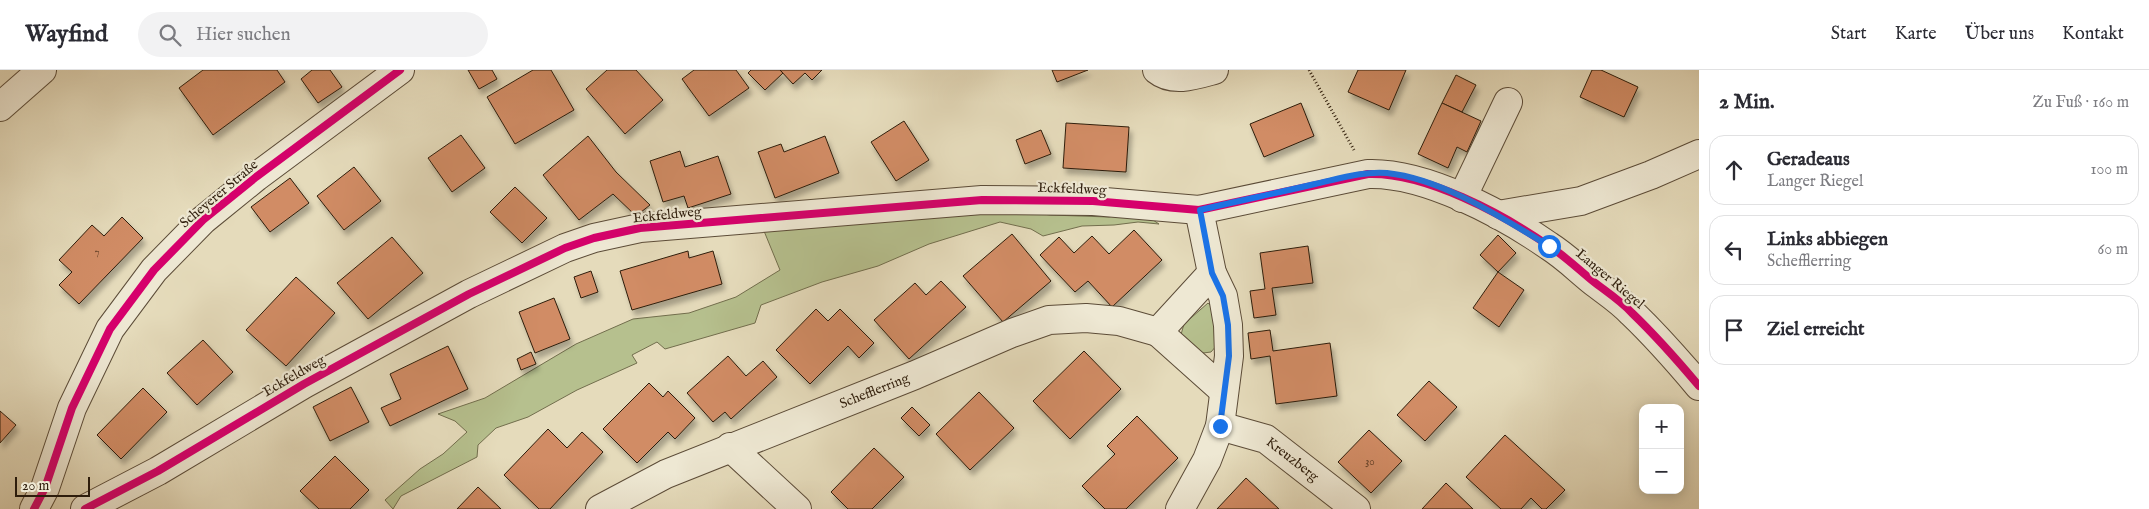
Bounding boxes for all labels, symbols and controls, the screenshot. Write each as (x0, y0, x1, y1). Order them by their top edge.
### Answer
search box (138, 12, 488, 57)
text: Wayfind (25, 19, 108, 50)
icon: search (156, 21, 184, 49)
text: Hier suchen (196, 23, 291, 47)
text: Start (1831, 23, 1867, 46)
text: Karte (1895, 23, 1937, 46)
text: Über uns (1965, 23, 2034, 46)
text: Kontakt (2062, 23, 2124, 46)
text: 2 Min. (1719, 89, 1775, 116)
text: Zu Fuß · 160 m (2032, 93, 2129, 113)
text: Geradeaus (1767, 148, 1850, 172)
street label: Scheyerer Straße (176, 156, 262, 232)
icon: ahead (1720, 156, 1748, 184)
text: 100 m (2091, 160, 2128, 180)
text: Langer Riegel (1767, 172, 1863, 192)
street label: Eckfeldweg (1037, 179, 1107, 199)
street label: Eckfeldweg (632, 202, 703, 228)
text: Links abbiegen (1767, 228, 1888, 252)
route start (1538, 235, 1561, 258)
icon: left (1720, 236, 1748, 264)
text: 60 m (2098, 240, 2128, 260)
house number: 7 (94, 245, 100, 259)
street label: Langer Riegel (1572, 245, 1648, 313)
text: Schefflerring (1767, 252, 1851, 272)
icon: arrive (1720, 316, 1748, 344)
text: Ziel erreicht (1767, 318, 1865, 342)
street label: Eckfeldweg (260, 351, 329, 401)
street label: Schefflerring (837, 369, 912, 413)
map controls (1639, 404, 1684, 494)
button: + (1639, 404, 1684, 449)
route end (1209, 415, 1232, 438)
street label: Kreuzberg (1262, 433, 1323, 486)
button: − (1639, 449, 1684, 494)
house number: 30 (1365, 455, 1375, 469)
scale bar (15, 474, 90, 497)
text: 20 m (22, 477, 49, 495)

